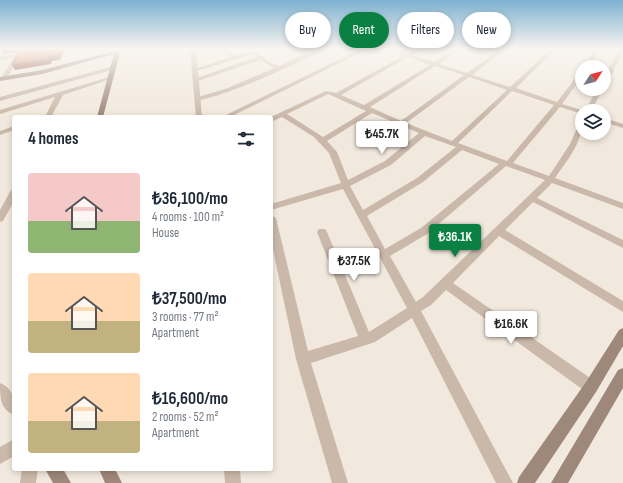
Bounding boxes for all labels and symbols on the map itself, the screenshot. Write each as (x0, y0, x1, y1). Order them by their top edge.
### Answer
north arrow (575, 60, 611, 96)
pin: ₺45.7K (349, 121, 415, 155)
pin: ₺36.1K (422, 224, 488, 258)
pin: ₺37.5K (321, 248, 387, 282)
pin: ₺16.6K (478, 311, 544, 345)

